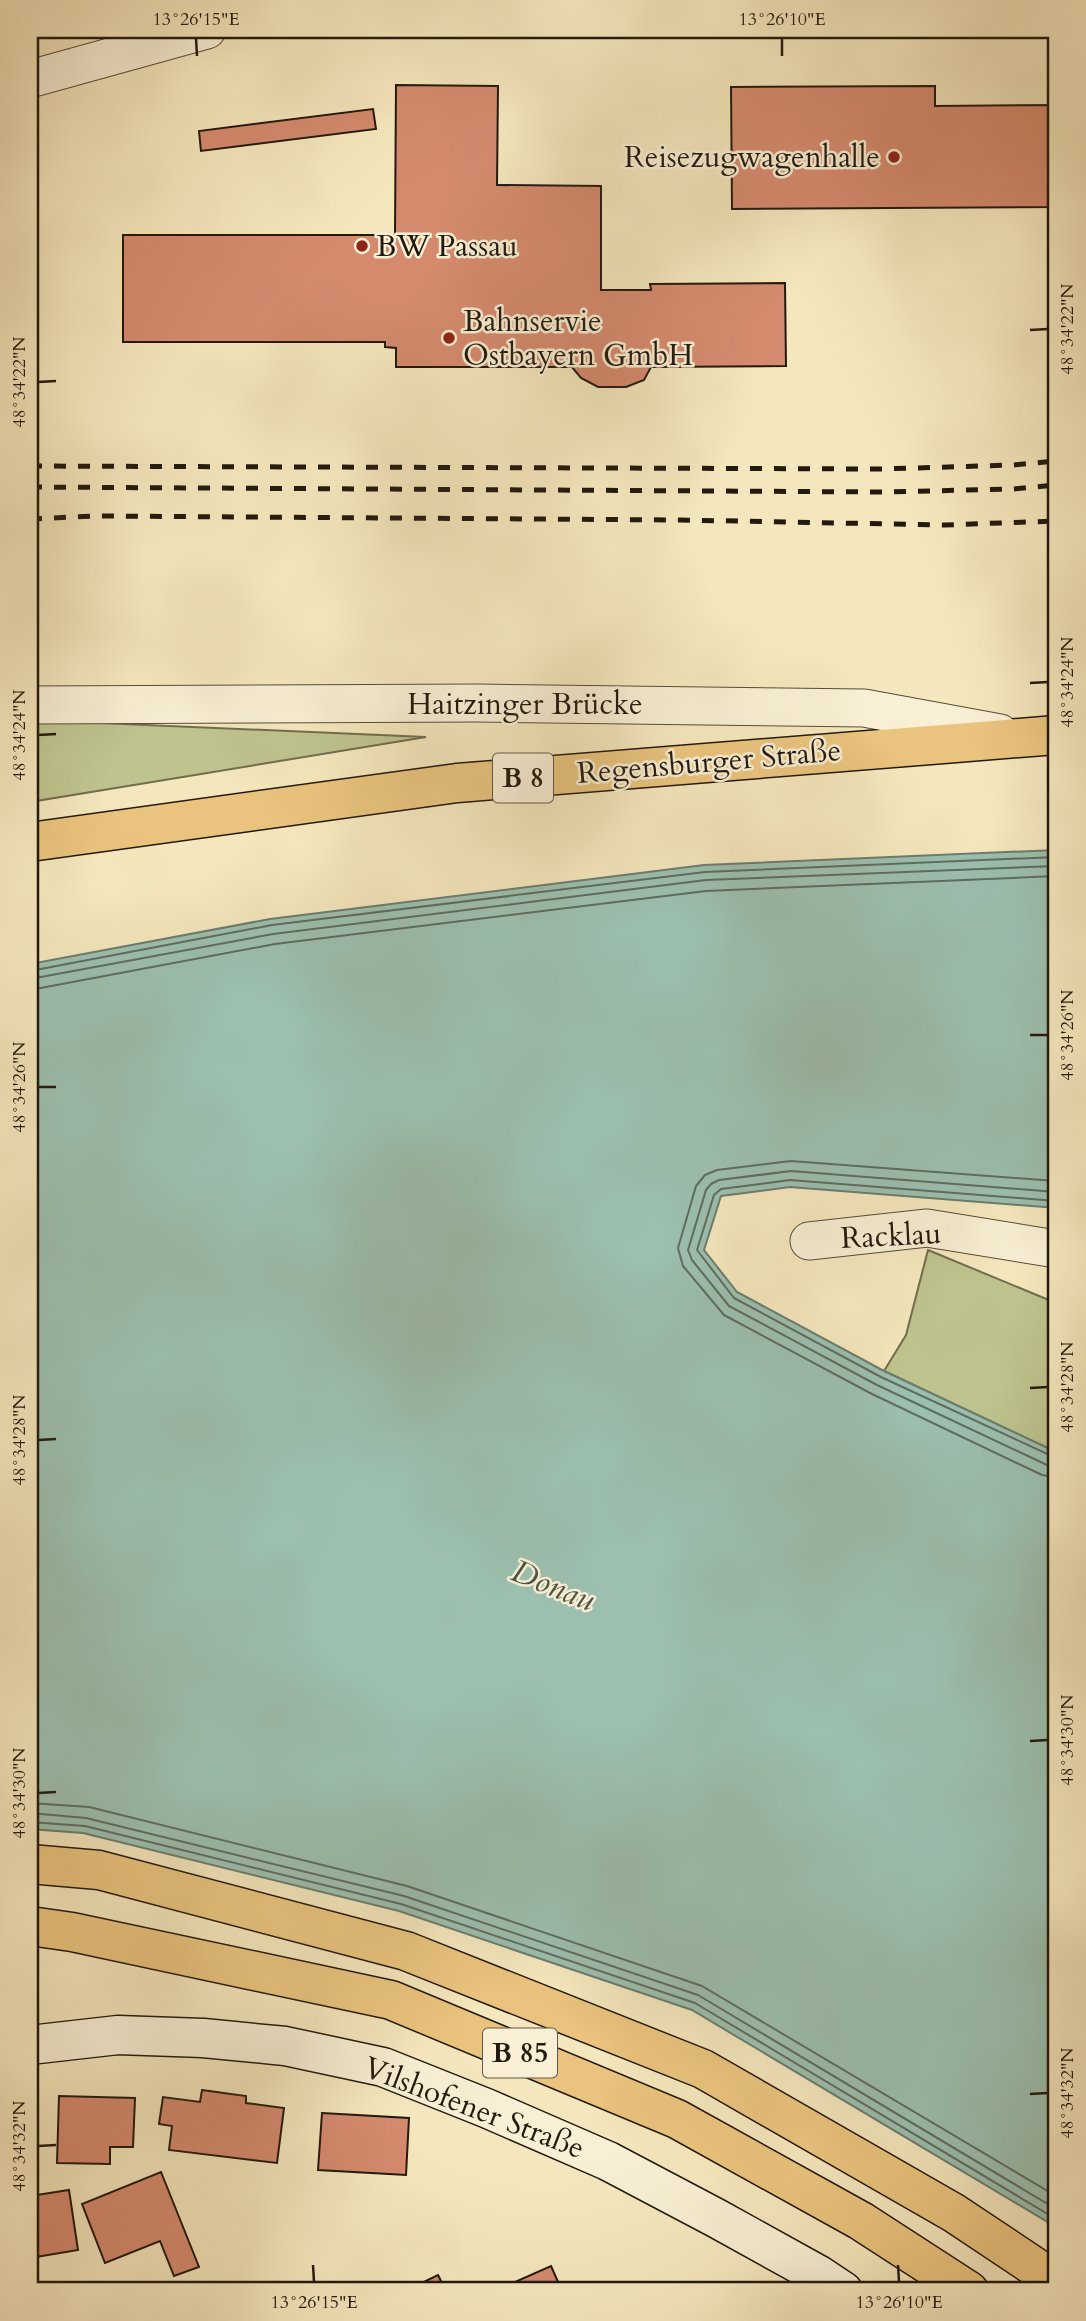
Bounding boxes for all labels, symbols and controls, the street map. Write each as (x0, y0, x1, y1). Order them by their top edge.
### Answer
text: 13°26'15"E (152, 7, 240, 32)
text: 13°26'10"E (738, 7, 826, 32)
place label: Reisezugwagenhalle (624, 137, 880, 178)
marker: Reisezugwagenhalle (886, 149, 902, 165)
place label: BW Passau (376, 226, 518, 267)
marker: BW Passau (354, 238, 370, 254)
text: 48°34'22"N (1055, 283, 1080, 375)
place label: Bahnservie Ostbayern GmbH (463, 301, 693, 376)
marker: Bahnservie Ostbayern GmbH (441, 330, 457, 346)
text: 48°34'22"N (7, 336, 32, 428)
text: 48°34'24"N (1055, 636, 1080, 728)
street label: Haitzinger Brücke (407, 684, 643, 725)
text: 48°34'24"N (7, 689, 32, 781)
street label: Regensburger Straße (575, 730, 843, 794)
road number: B 8 (493, 754, 553, 802)
text: 48°34'26"N (1055, 989, 1080, 1081)
text: 48°34'26"N (7, 1041, 32, 1133)
street label: Racklau (840, 1213, 942, 1259)
text: 48°34'28"N (1055, 1341, 1080, 1433)
text: 48°34'28"N (7, 1394, 32, 1486)
water label: Donau (505, 1549, 601, 1623)
text: 48°34'30"N (1055, 1694, 1080, 1786)
text: 48°34'30"N (7, 1747, 32, 1839)
road number: B 85 (483, 2028, 557, 2078)
street label: Vilshofener Straße (358, 2047, 590, 2169)
text: 48°34'32"N (1055, 2047, 1080, 2139)
text: 48°34'32"N (7, 2100, 32, 2192)
text: 13°26'15"E (270, 2290, 358, 2315)
text: 13°26'10"E (855, 2290, 943, 2315)

